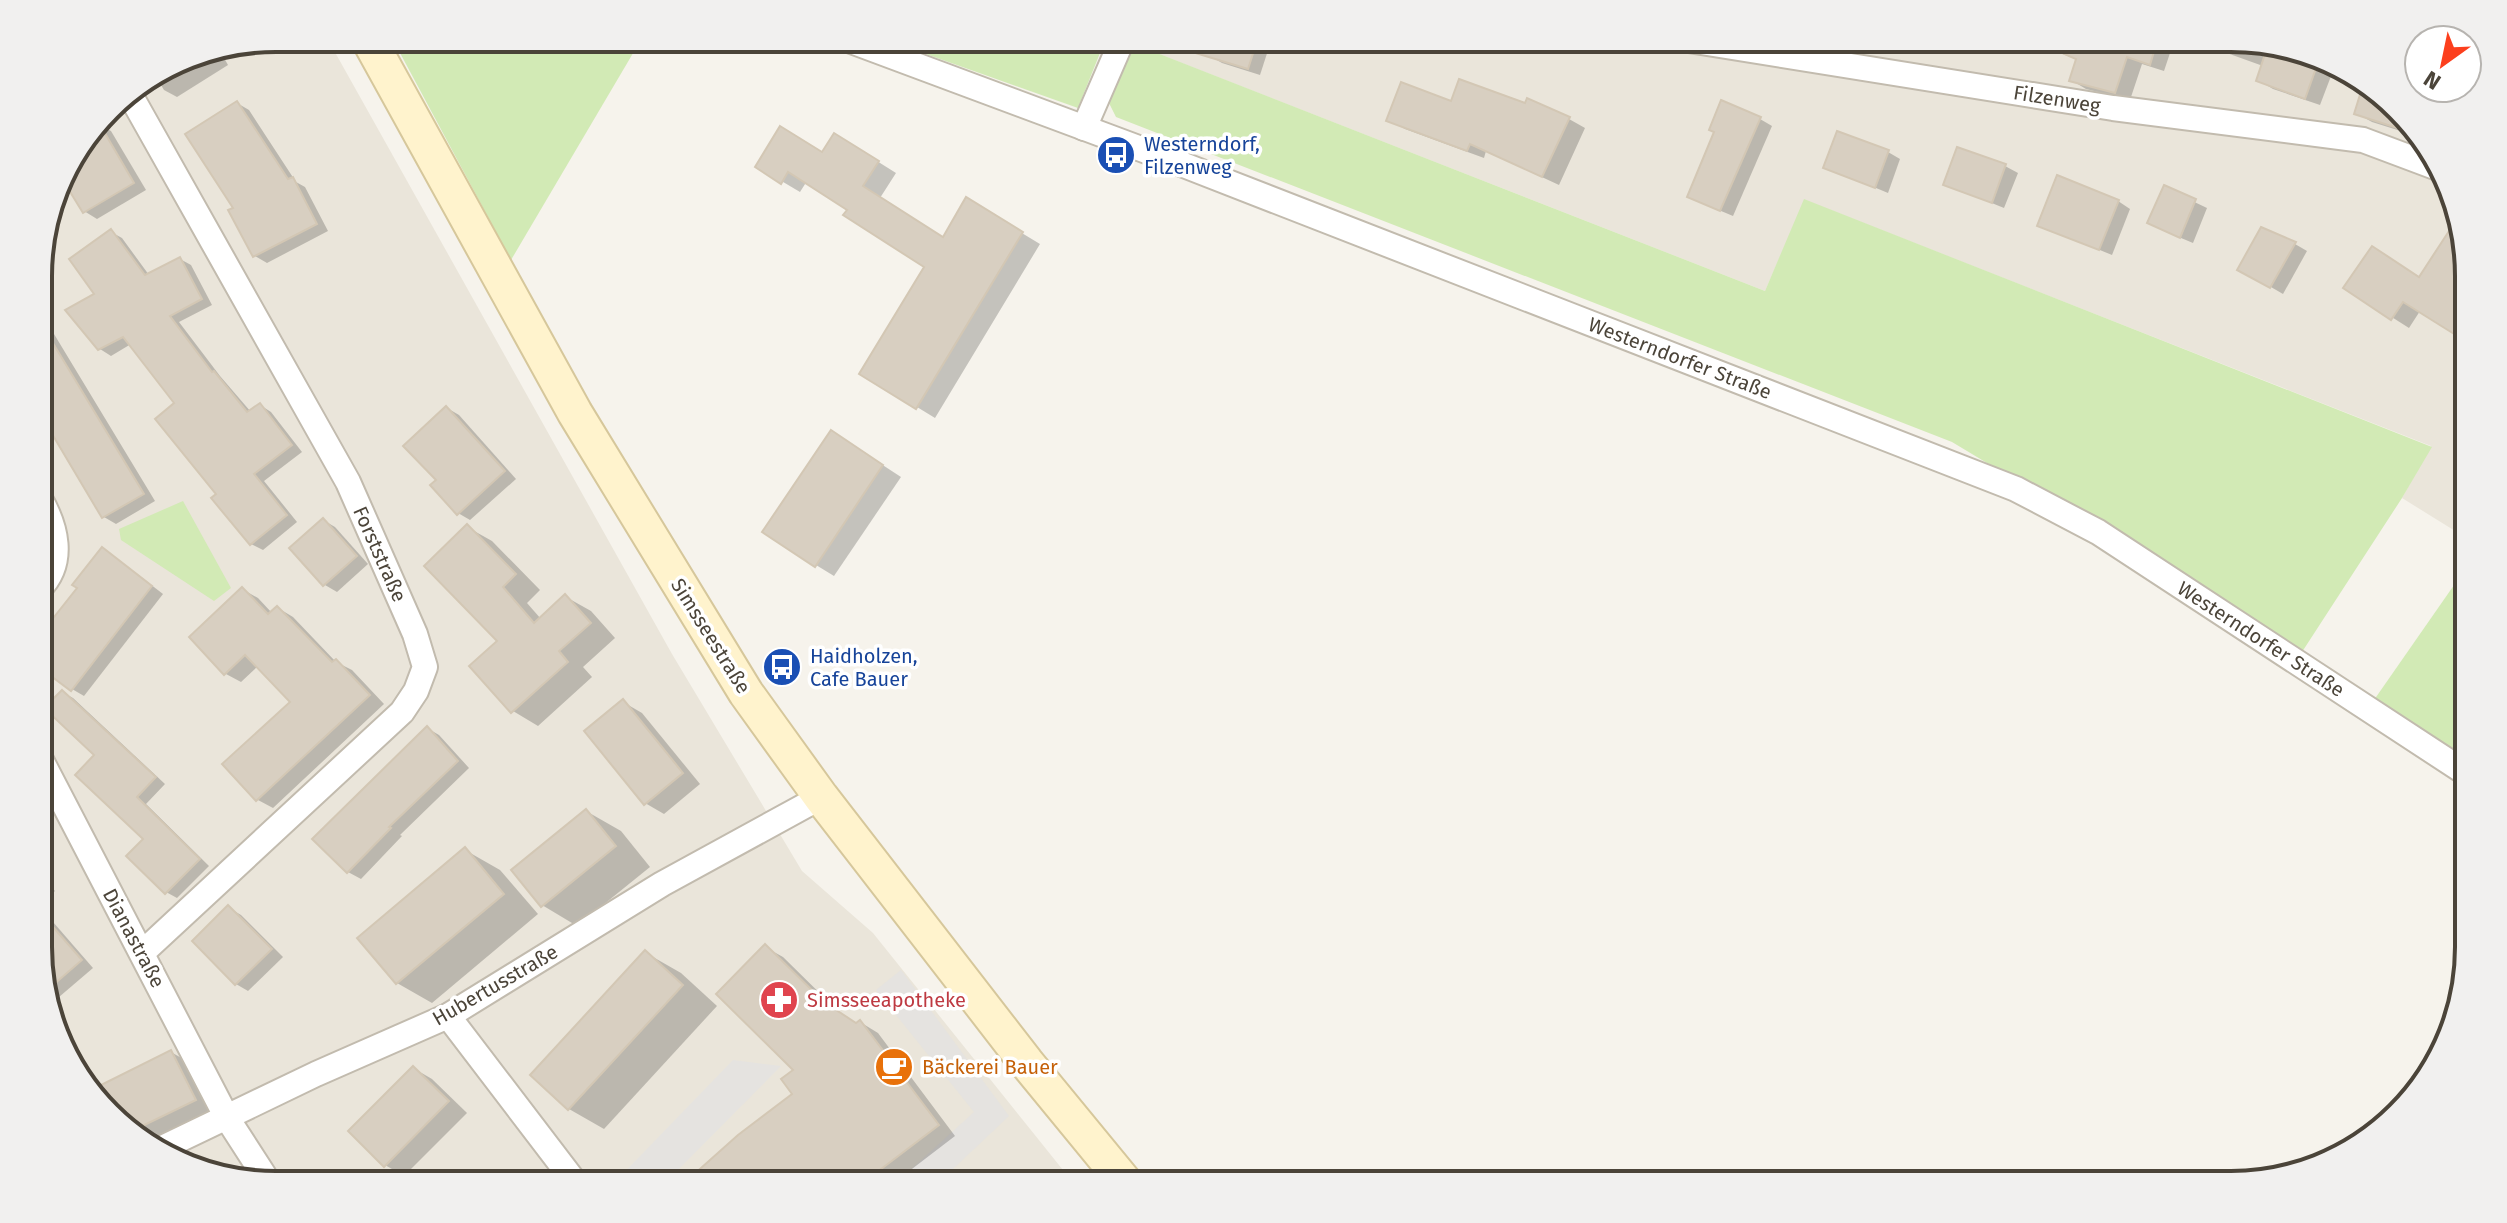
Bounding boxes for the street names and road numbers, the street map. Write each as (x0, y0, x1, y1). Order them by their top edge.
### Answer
street label: Filzenweg (2012, 80, 2103, 118)
street label: Westerndorfer Straße (1585, 312, 1775, 404)
street label: Forststraße (348, 503, 412, 605)
street label: Simsseestraße (666, 574, 756, 698)
street label: Westerndorfer Straße (2173, 576, 2349, 702)
street label: Dianastraße (98, 884, 170, 992)
street label: Hubertusstraße (428, 939, 562, 1031)

